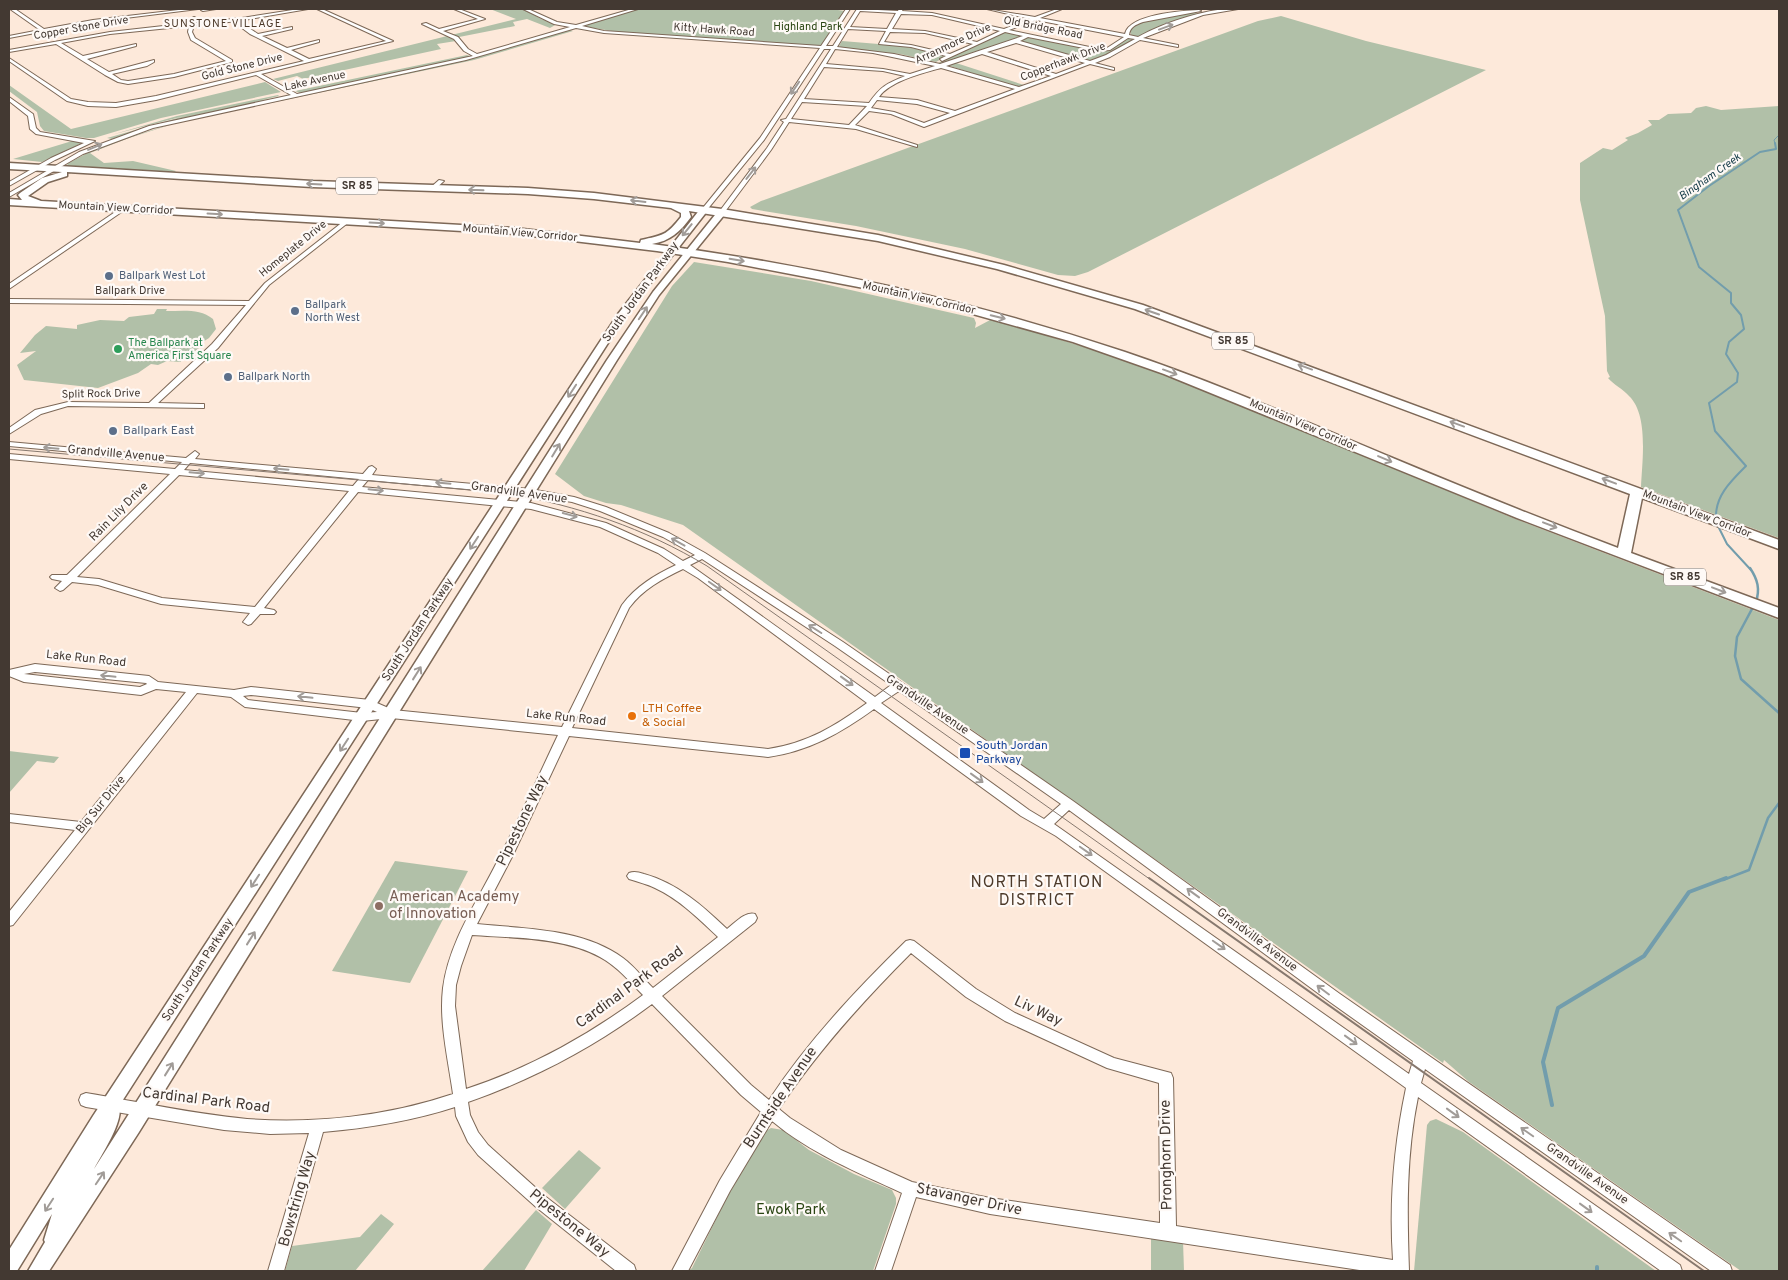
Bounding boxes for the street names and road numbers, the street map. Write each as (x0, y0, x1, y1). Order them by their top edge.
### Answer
street label: Copper Stone Drive (32, 13, 130, 43)
street label: Old Bridge Road (1002, 13, 1084, 43)
street label: Kitty Hawk Road (673, 20, 755, 40)
street label: Arranmore Drive (913, 20, 993, 68)
street label: Copperhawk Drive (1018, 39, 1108, 85)
street label: Gold Stone Drive (200, 50, 284, 84)
street label: Lake Avenue (283, 68, 347, 94)
road number: SR 85 (336, 178, 378, 195)
street label: Mountain View Corridor (58, 198, 175, 218)
street label: Homeplate Drive (256, 218, 330, 280)
street label: Mountain View Corridor (462, 221, 579, 245)
street label: South Jordan Parkway (599, 239, 683, 345)
street label: Mountain View Corridor (861, 278, 978, 318)
street label: Ballpark Drive (95, 284, 165, 298)
road number: SR 85 (1212, 332, 1254, 350)
street label: Split Rock Drive (62, 386, 140, 402)
street label: Mountain View Corridor (1247, 396, 1360, 454)
street label: Grandville Avenue (67, 442, 165, 466)
street label: Grandville Avenue (470, 478, 568, 508)
street label: Rain Lily Drive (86, 479, 152, 545)
street label: Mountain View Corridor (1641, 487, 1754, 541)
road number: SR 85 (1664, 568, 1706, 586)
street label: South Jordan Parkway (379, 575, 457, 685)
street label: Lake Run Road (45, 647, 127, 671)
street label: Grandville Avenue (882, 671, 972, 739)
street label: Lake Run Road (525, 706, 607, 730)
street label: Pipestone Way (493, 772, 553, 869)
street label: Big Sur Drive (73, 773, 129, 837)
street label: Grandville Avenue (1213, 904, 1301, 976)
street label: South Jordan Parkway (159, 915, 237, 1025)
street label: Cardinal Park Road (572, 943, 688, 1033)
street label: Liv Way (1011, 993, 1065, 1031)
street label: Burntside Avenue (740, 1044, 822, 1152)
street label: Cardinal Park Road (141, 1084, 271, 1118)
street label: Pronghorn Drive (1157, 1100, 1177, 1210)
street label: Grandville Avenue (1543, 1140, 1631, 1208)
street label: Bowstring Way (275, 1149, 321, 1249)
street label: Stavanger Drive (914, 1179, 1024, 1221)
street label: Pipestone Way (525, 1186, 613, 1262)

